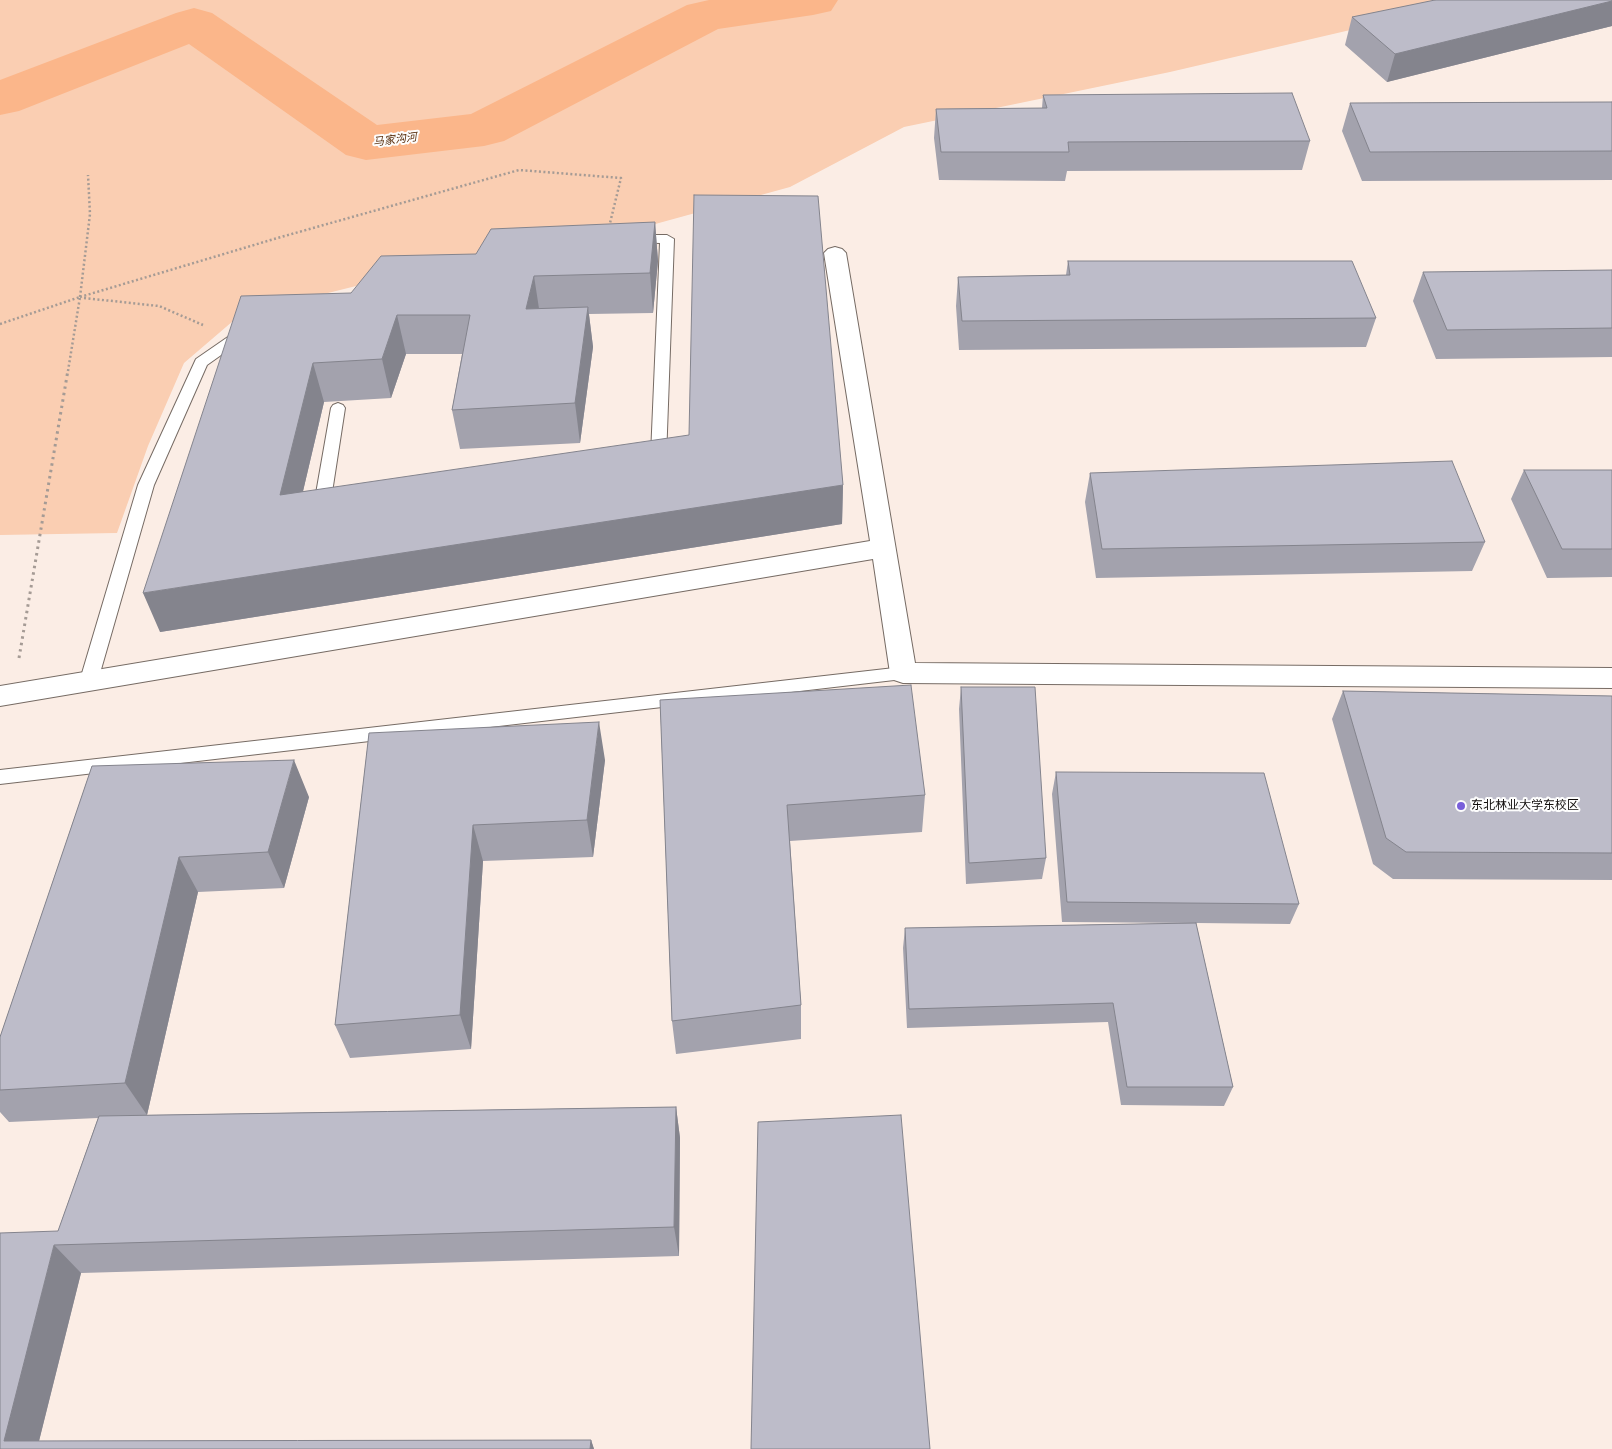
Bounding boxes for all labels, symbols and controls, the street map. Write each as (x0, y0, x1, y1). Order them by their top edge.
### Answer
water label: 马家沟河 (372, 131, 418, 149)
place label: 东北林业大学东校区 (1471, 799, 1579, 813)
marker: 东北林业大学东校区 (1455, 800, 1467, 812)

